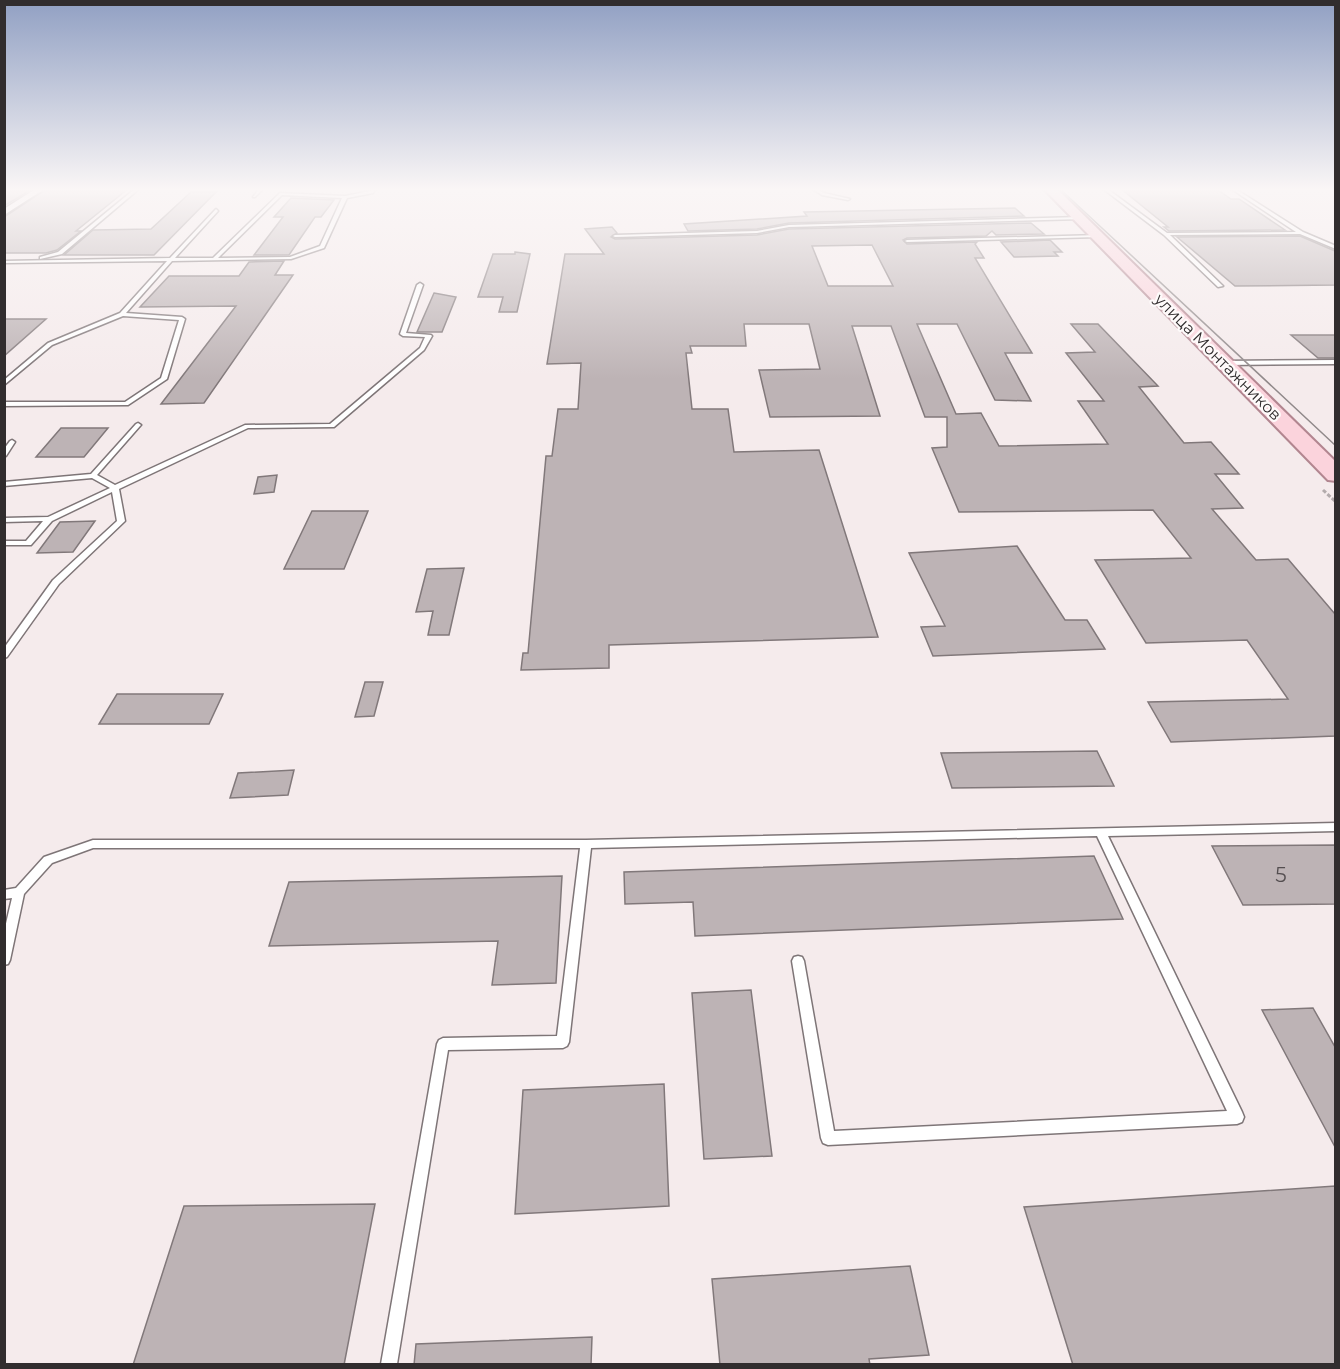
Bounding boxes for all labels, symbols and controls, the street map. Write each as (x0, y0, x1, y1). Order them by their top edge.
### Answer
street label: улица Монтажников (1150, 289, 1285, 424)
house number: 5 (1275, 863, 1287, 887)

